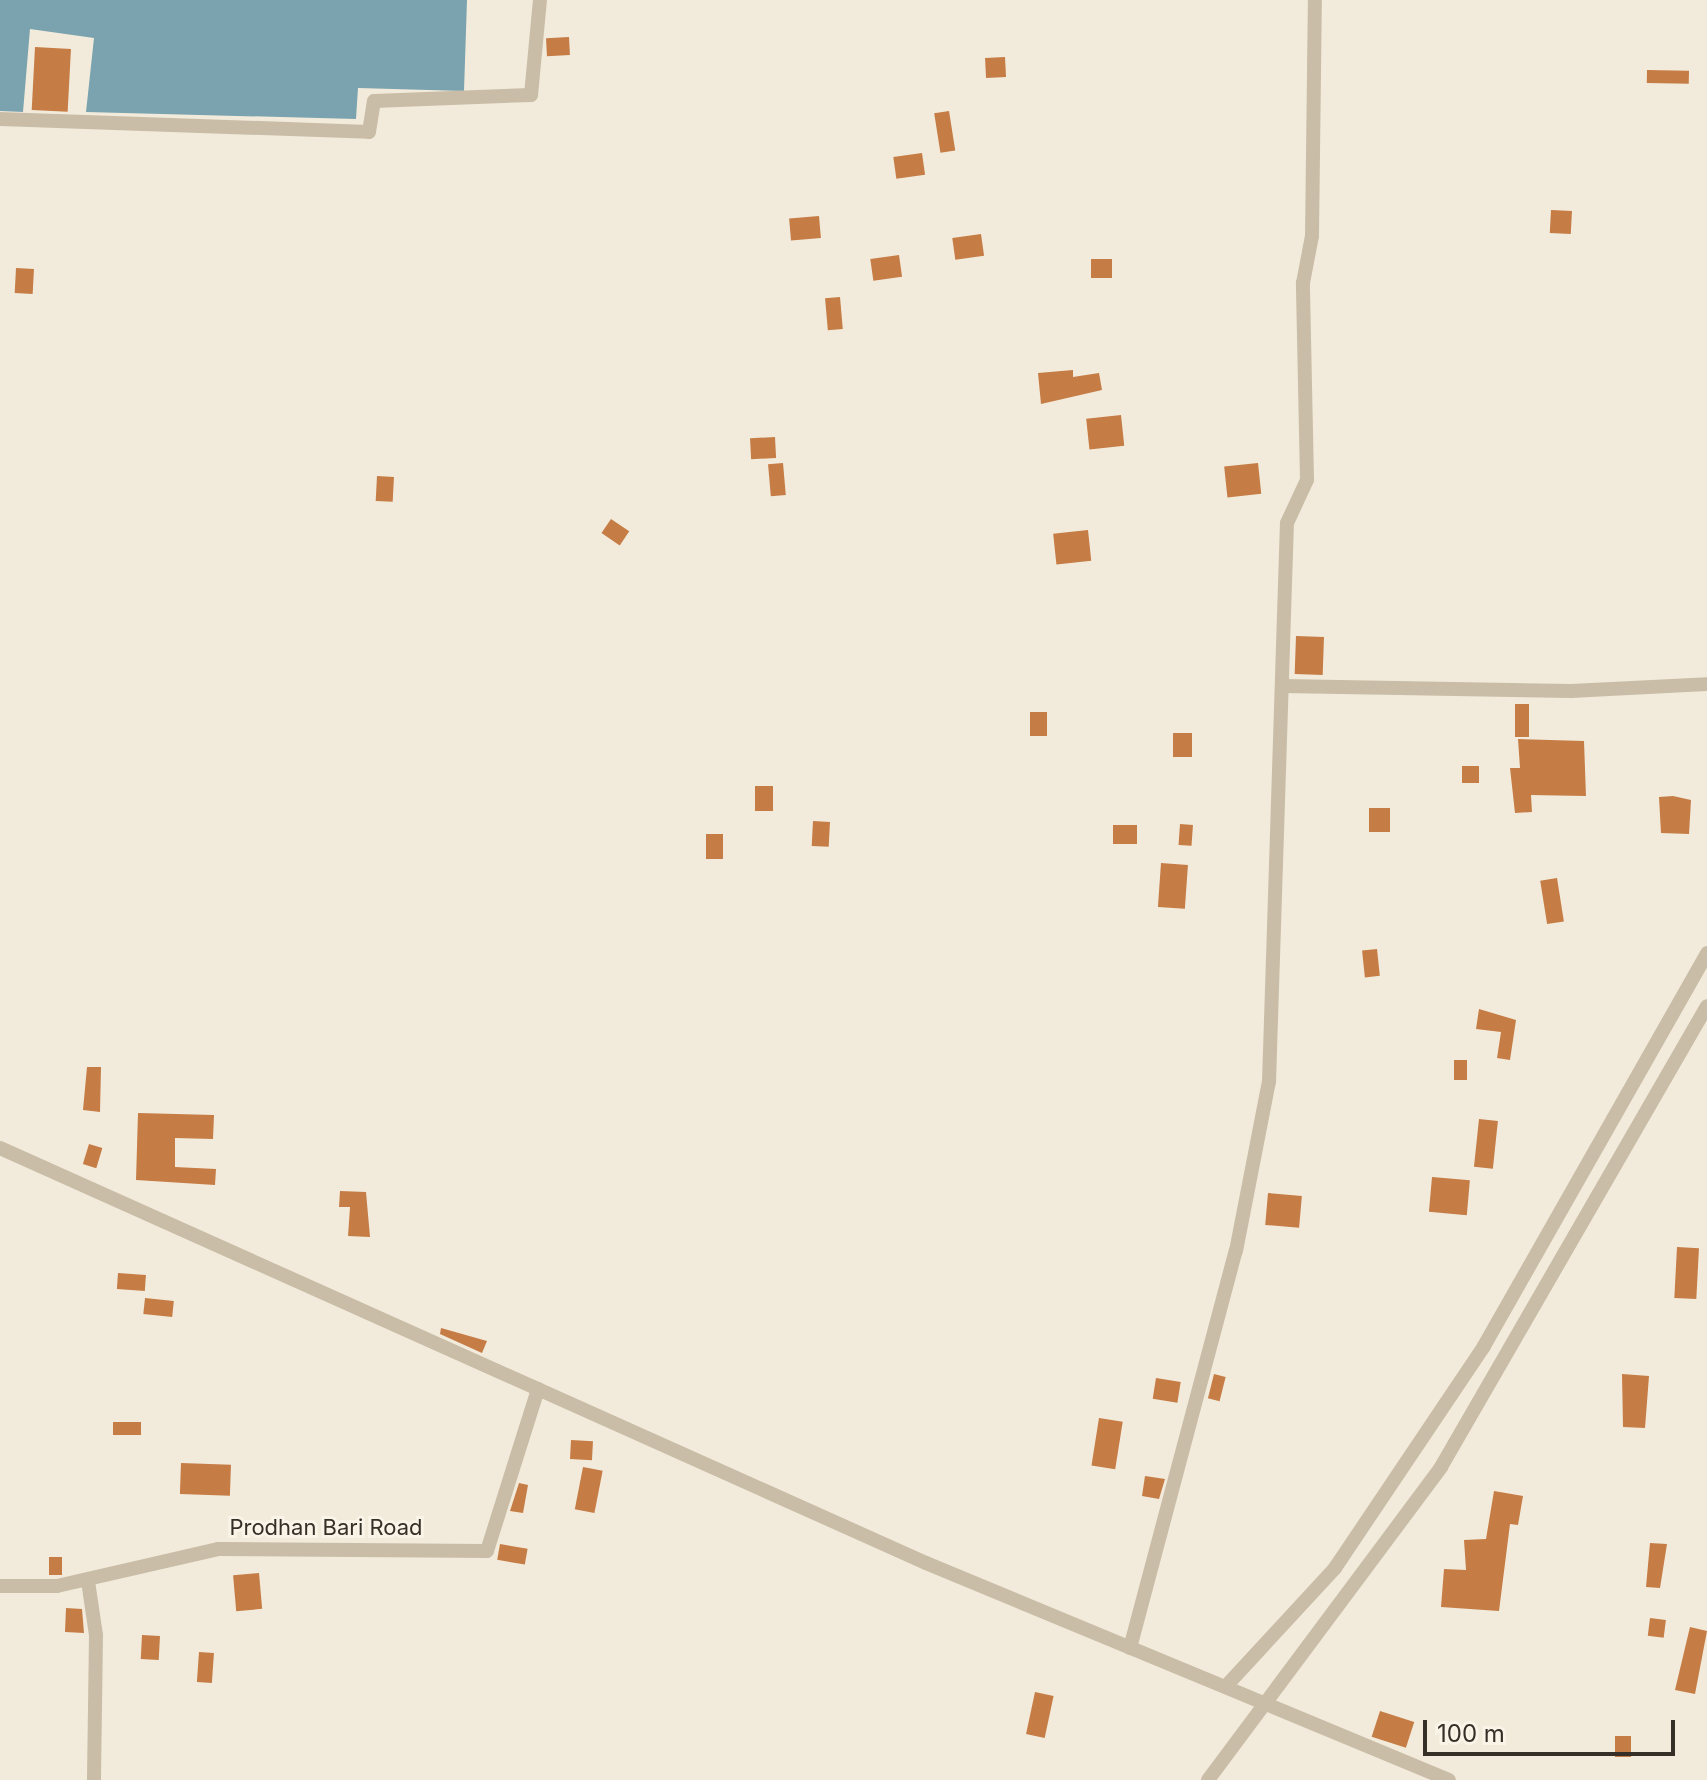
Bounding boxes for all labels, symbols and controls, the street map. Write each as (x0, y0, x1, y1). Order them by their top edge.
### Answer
street label: Prodhan Bari Road (229, 1515, 423, 1541)
scale bar (1427, 1704, 1679, 1754)
text: 100 m (1437, 1719, 1505, 1748)

